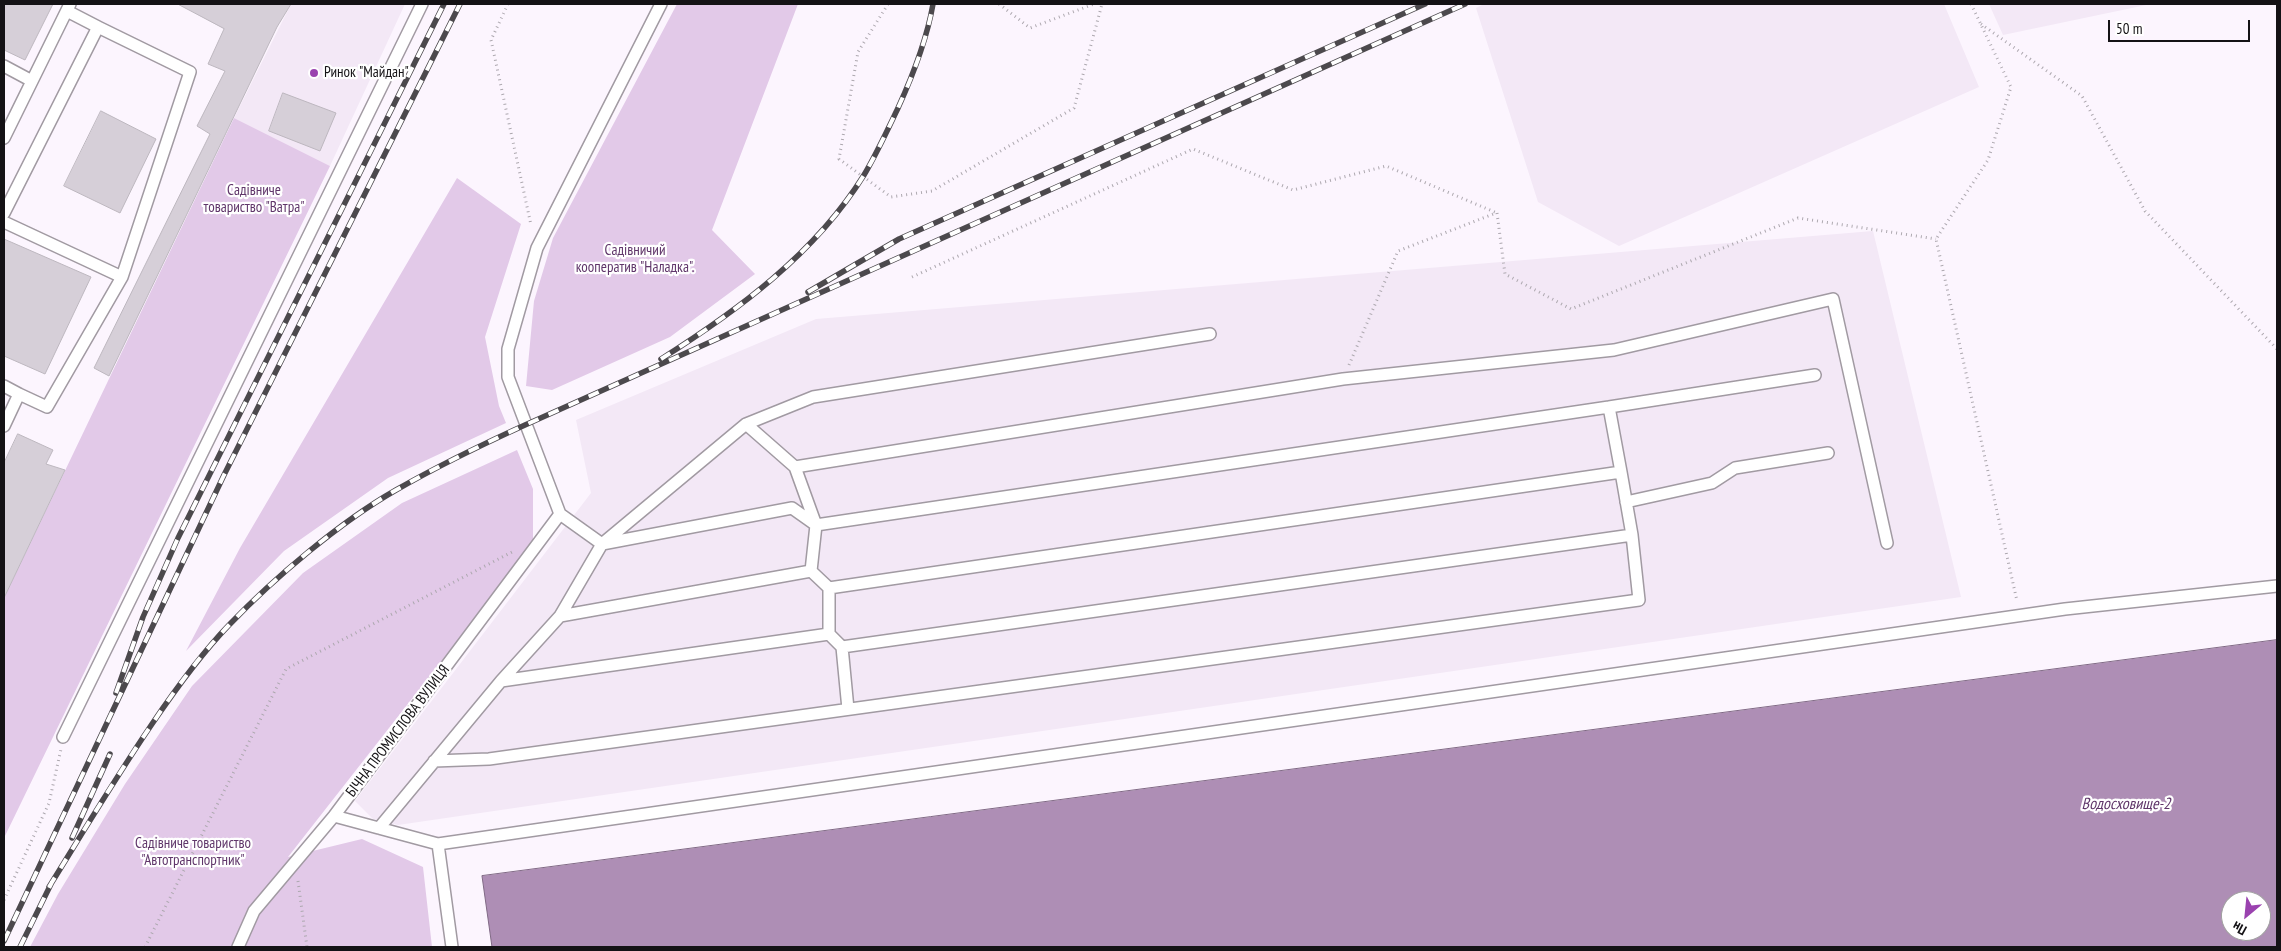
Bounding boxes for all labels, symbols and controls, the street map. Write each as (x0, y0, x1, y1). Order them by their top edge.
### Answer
scale bar (2111, 10, 2254, 42)
text: 50 m (2116, 19, 2142, 38)
place label: Ринок "Майдан" (324, 64, 409, 82)
marker: Ринок "Майдан" (308, 67, 320, 79)
park label: Садівниче товариство "Ватра" (204, 182, 304, 217)
park label: Садівничий кооператив "Наладка". (576, 242, 694, 277)
street label: БІЧНА ПРОМИСЛОВА ВУЛИЦЯ (342, 661, 454, 801)
water label: Водосховище-2 (2082, 794, 2170, 814)
park label: Садівниче товариство "Автотранспортник" (135, 835, 251, 870)
north arrow (2221, 891, 2271, 941)
text: Пн (2229, 917, 2250, 939)

